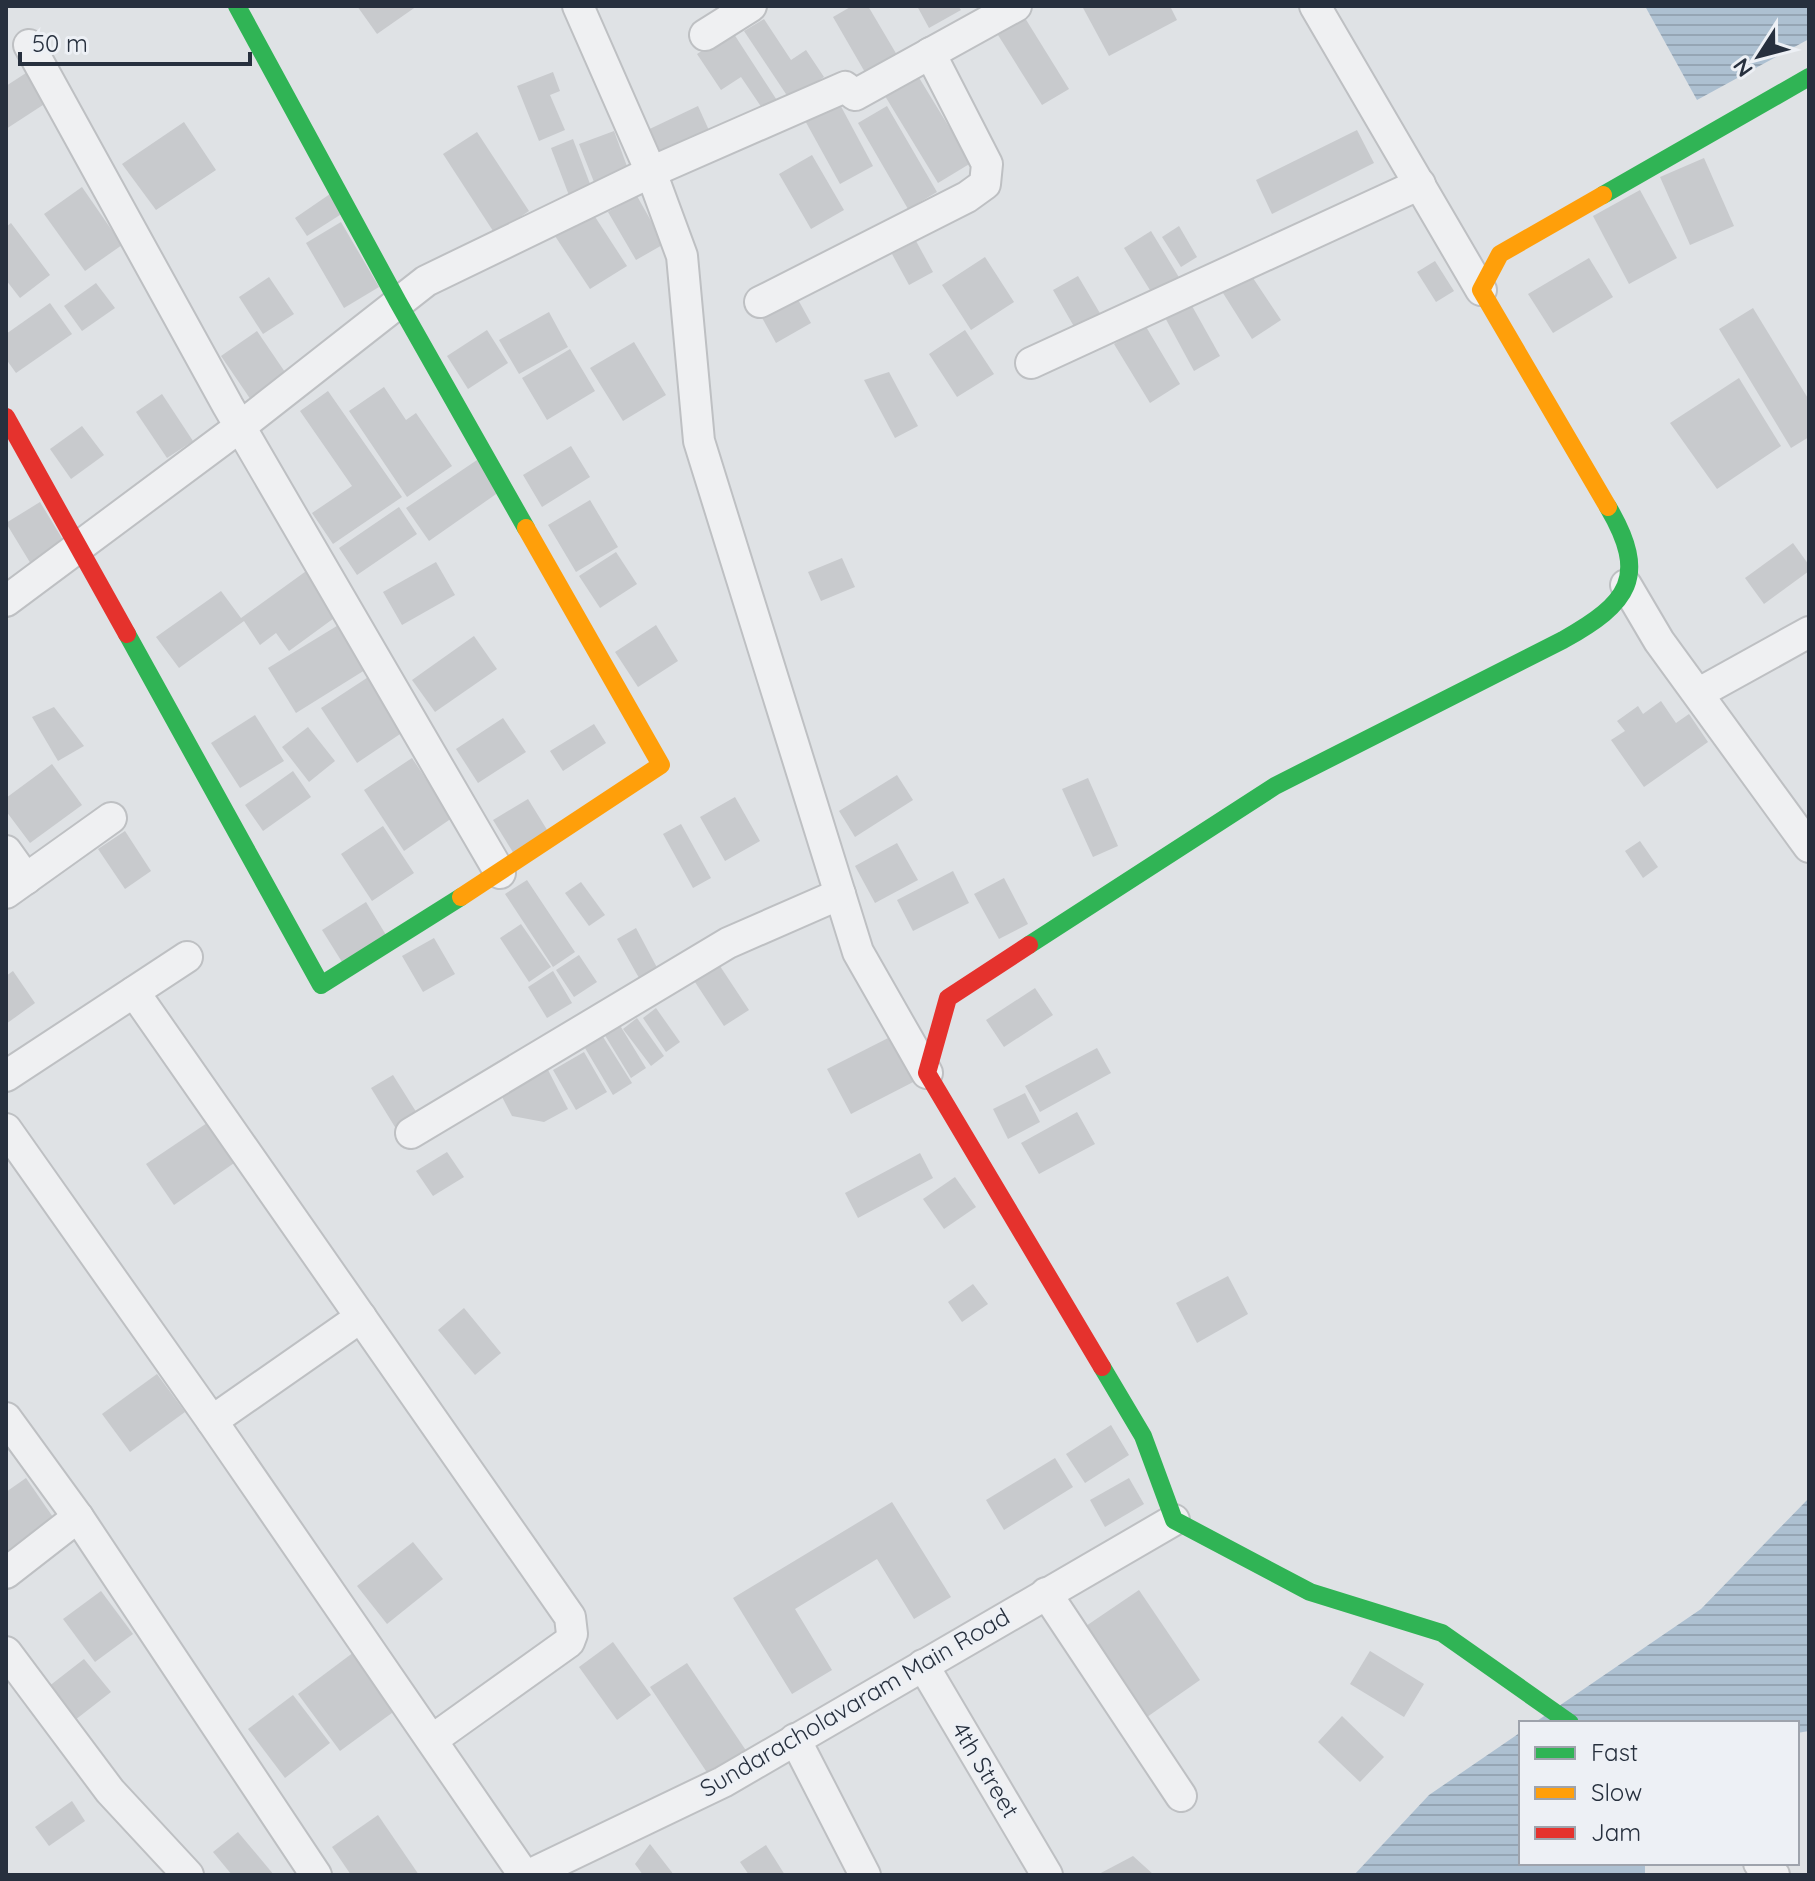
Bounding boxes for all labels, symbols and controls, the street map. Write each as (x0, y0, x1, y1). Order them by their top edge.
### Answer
scale bar (20, 16, 250, 66)
north arrow (1719, 16, 1799, 96)
text: 50 m (32, 28, 88, 58)
text: N (1727, 53, 1759, 83)
street label: Sundaracholavaram Main Road (694, 1601, 1015, 1803)
street label: 4th Street (946, 1716, 1026, 1823)
legend (1519, 1721, 1799, 1865)
text: Fast (1591, 1737, 1638, 1767)
text: Slow (1591, 1777, 1642, 1807)
text: Jam (1591, 1817, 1641, 1847)

